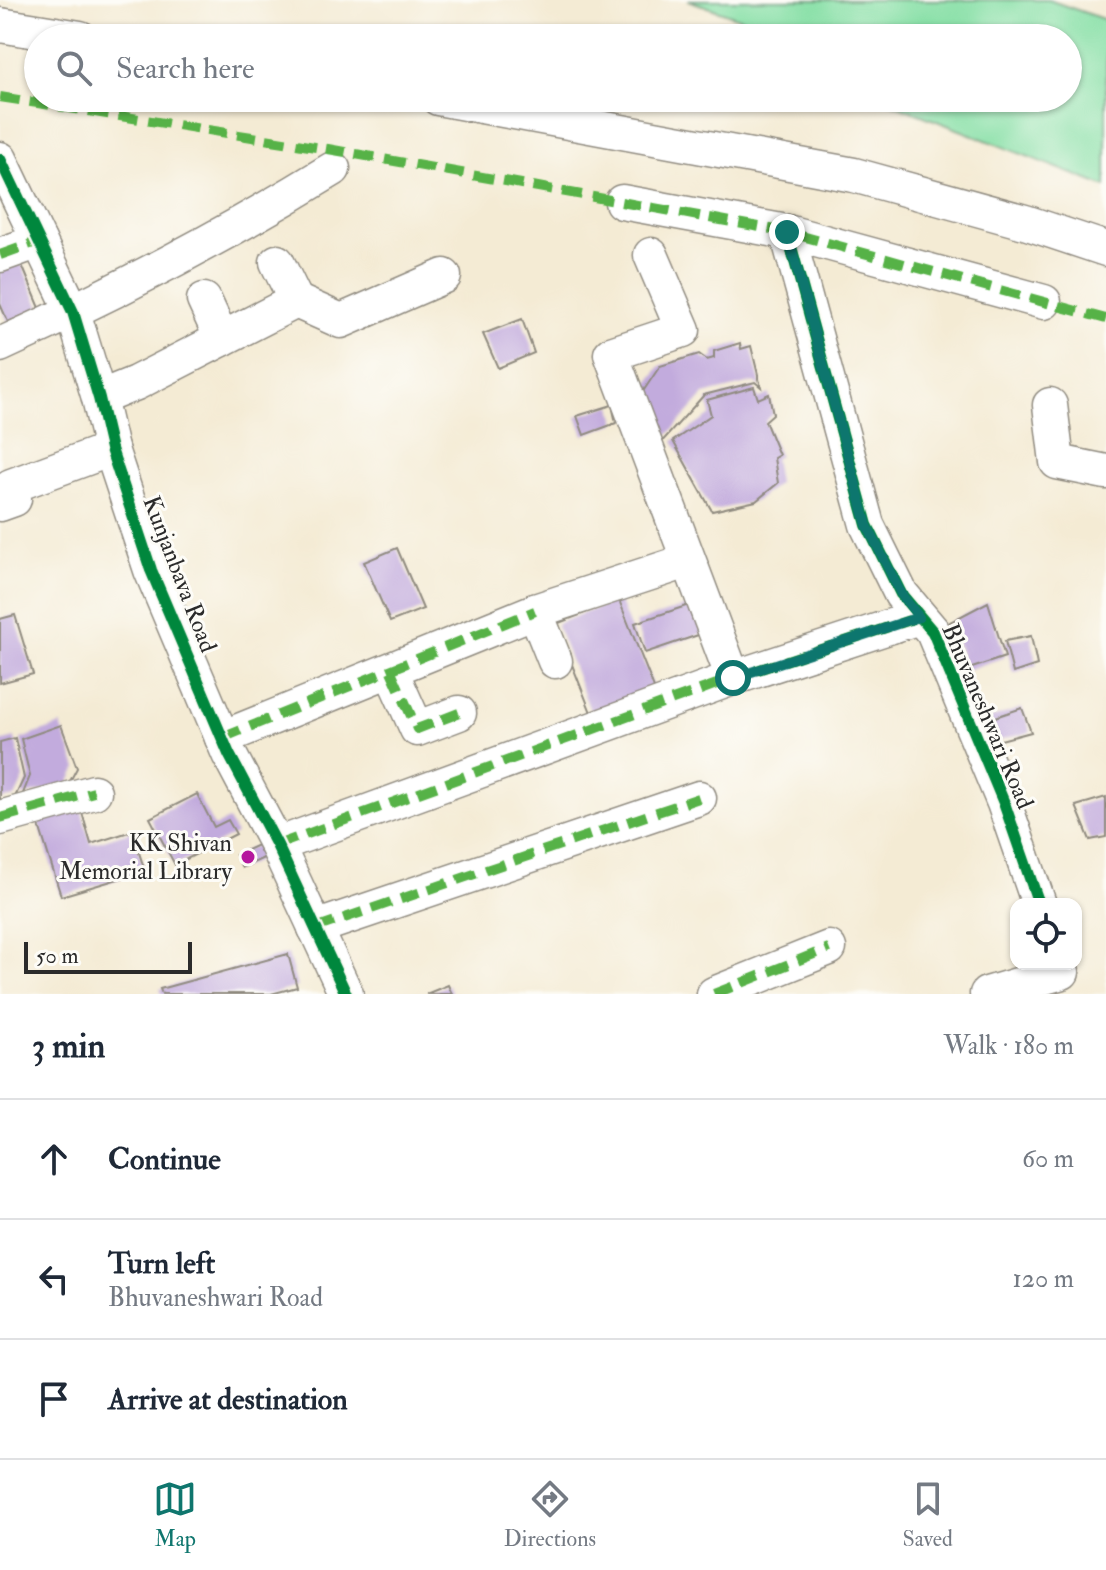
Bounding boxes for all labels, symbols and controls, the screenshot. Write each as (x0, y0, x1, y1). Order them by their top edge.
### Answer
search box (24, 24, 1082, 112)
icon: search (52, 46, 96, 90)
text: Search here (116, 50, 255, 87)
route end (769, 214, 805, 250)
street label: Kunjanbava Road (135, 491, 224, 657)
street label: Bhuvaneshwari Road (934, 619, 1041, 814)
route start (715, 660, 751, 696)
place label: KK Shivan Memorial Library (59, 828, 232, 887)
marker: KK Shivan Memorial Library (239, 848, 257, 866)
map controls (1010, 898, 1082, 970)
button: locate (1010, 898, 1082, 970)
scale bar (24, 938, 192, 974)
text: 50 m (36, 942, 78, 970)
text: 3 min (32, 1025, 105, 1068)
text: Walk · 180 m (944, 1030, 1074, 1062)
icon: ahead (32, 1137, 76, 1181)
text: Continue (108, 1141, 221, 1178)
text: 60 m (1022, 1143, 1074, 1175)
text: Turn left (108, 1245, 215, 1282)
icon: left (32, 1257, 76, 1301)
text: 120 m (1013, 1263, 1074, 1295)
text: Bhuvaneshwari Road (108, 1282, 323, 1314)
icon: arrive (32, 1377, 76, 1421)
text: Arrive at destination (108, 1381, 348, 1418)
tab: Map (153, 1477, 197, 1553)
tab: Directions (504, 1477, 596, 1553)
tab: Saved (903, 1477, 953, 1553)

